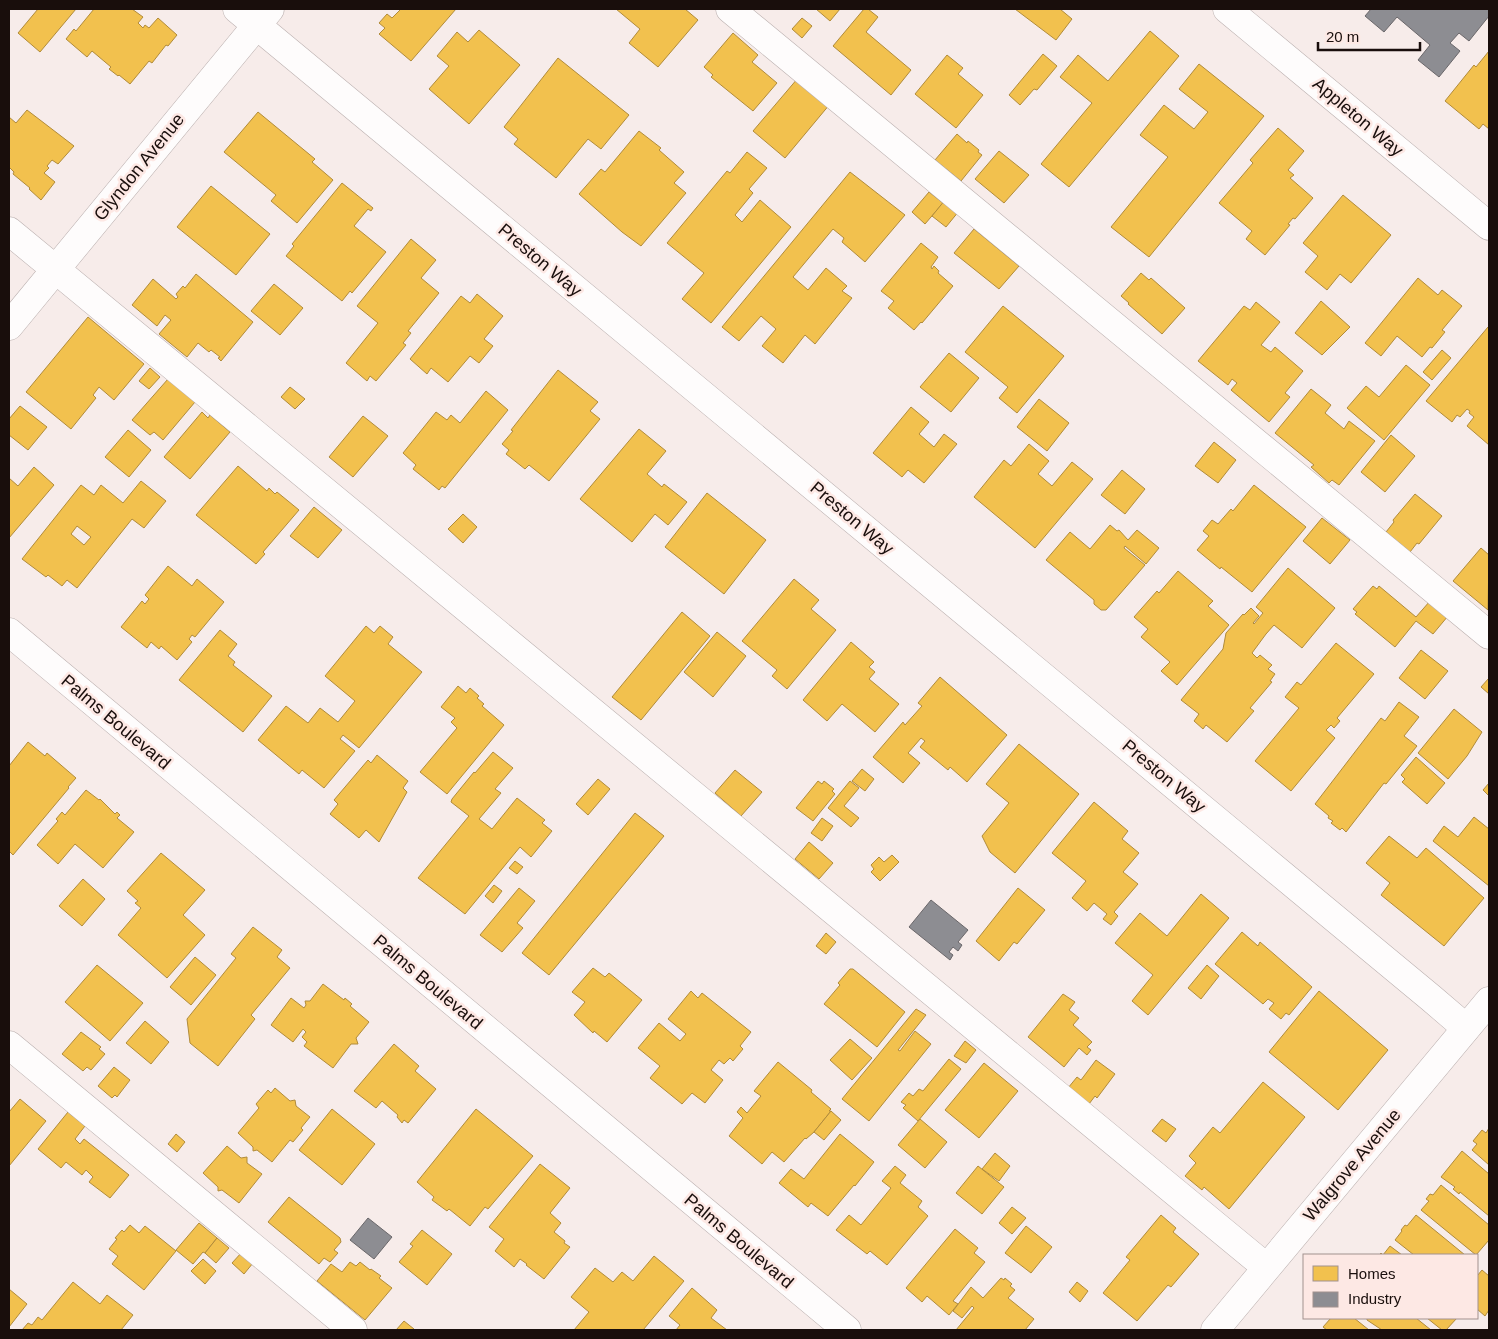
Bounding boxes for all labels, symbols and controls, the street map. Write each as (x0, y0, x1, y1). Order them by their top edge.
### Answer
scale bar (1318, 20, 1420, 52)
text: 20 m (1326, 28, 1359, 45)
street label: Appleton Way (1309, 74, 1407, 160)
street label: Glyndon Avenue (90, 110, 188, 224)
street label: Preston Way (494, 219, 586, 301)
street label: Preston Way (806, 477, 898, 559)
street label: Palms Boulevard (57, 671, 175, 773)
street label: Preston Way (1118, 735, 1210, 817)
street label: Palms Boulevard (369, 931, 487, 1033)
street label: Walgrove Avenue (1299, 1105, 1405, 1225)
street label: Palms Boulevard (680, 1190, 798, 1292)
legend (1303, 1254, 1478, 1319)
text: Homes (1348, 1265, 1396, 1282)
text: Industry (1348, 1290, 1402, 1307)

